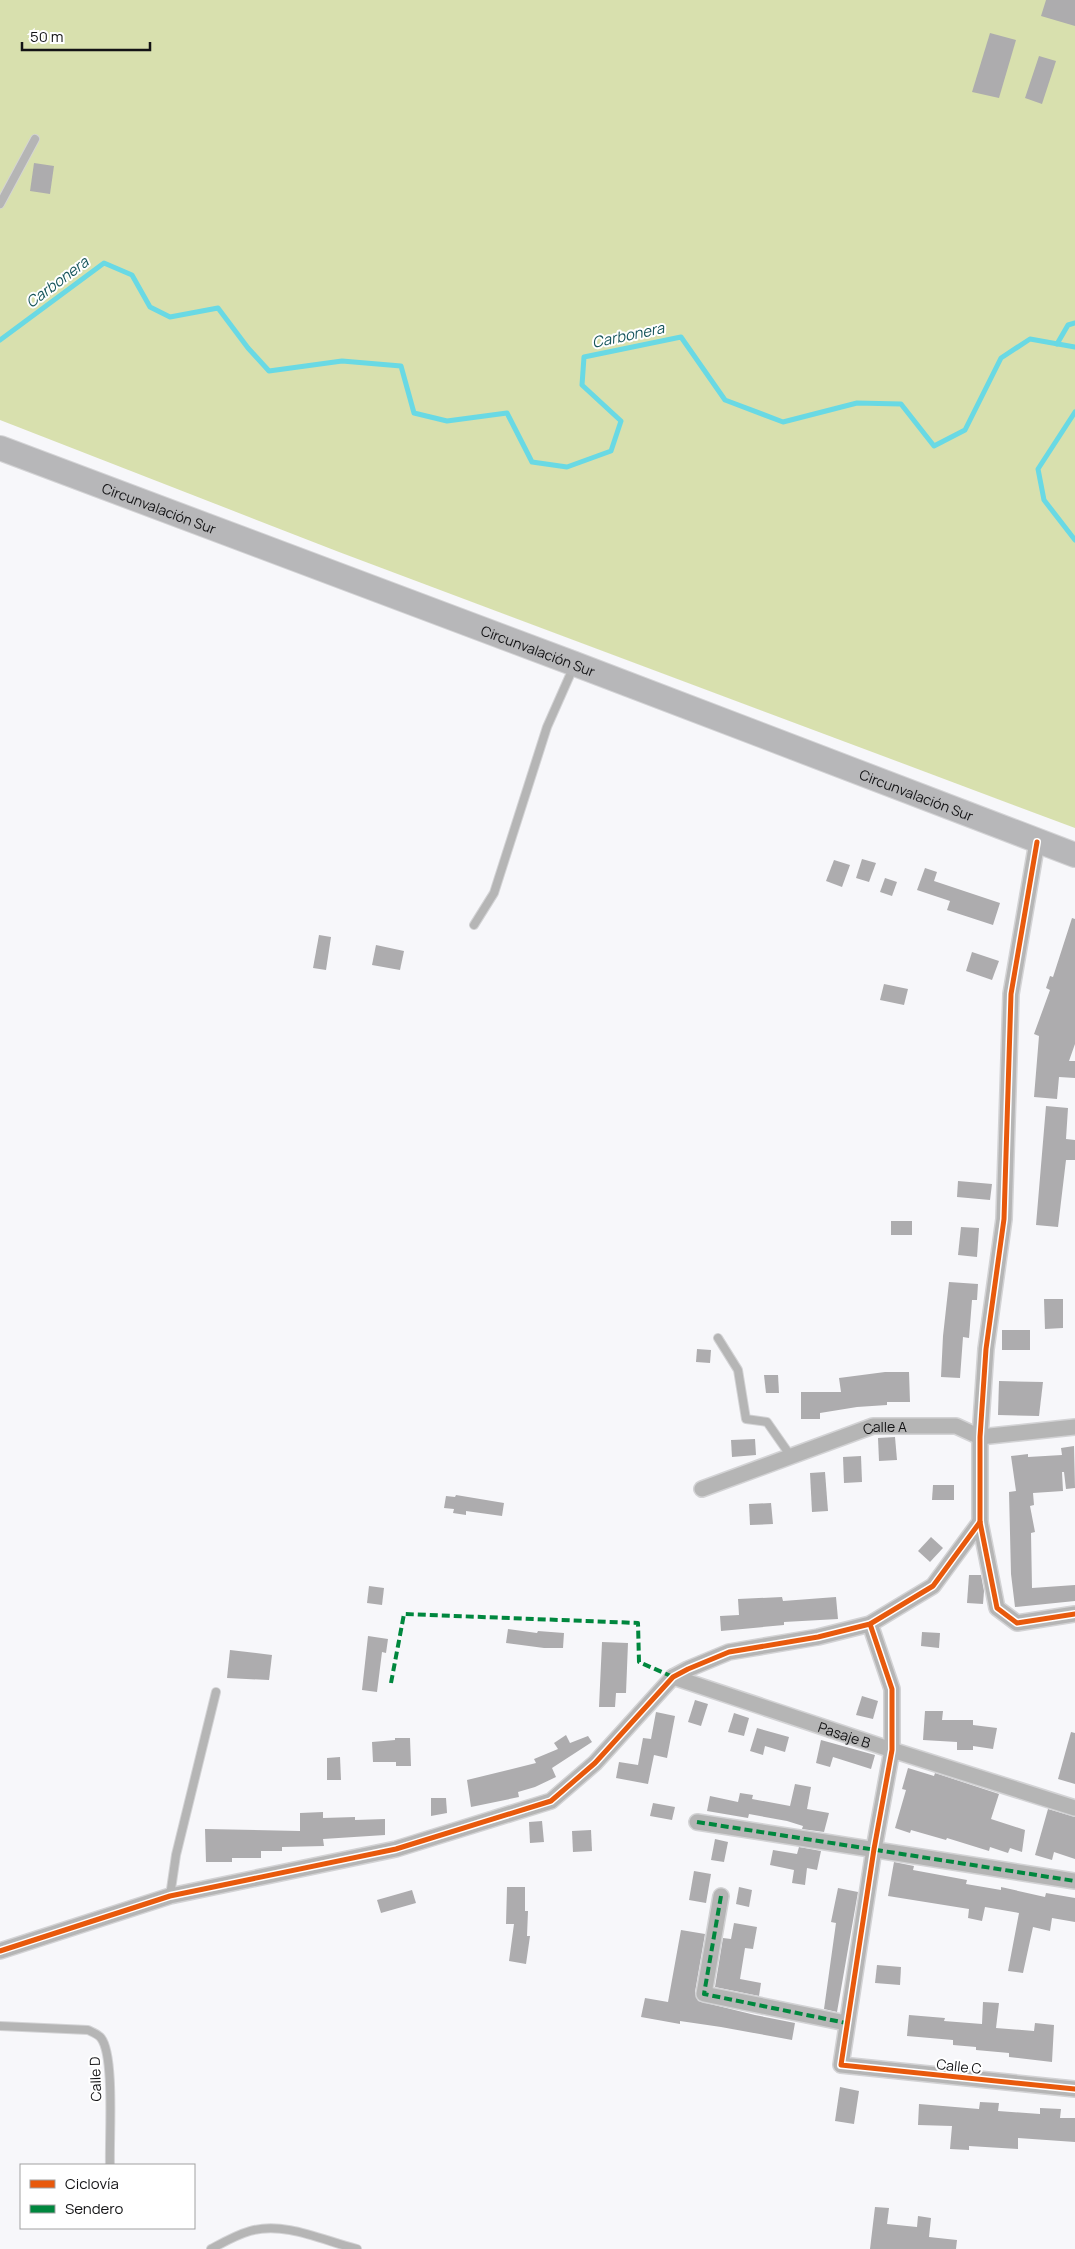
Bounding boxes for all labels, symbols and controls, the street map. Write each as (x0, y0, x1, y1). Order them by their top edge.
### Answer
scale bar (22, 20, 150, 52)
text: 50 m (30, 26, 64, 47)
water label: Carbonera (21, 251, 93, 312)
water label: Carbonera (590, 317, 667, 353)
street label: Circunvalación Sur (99, 478, 219, 538)
street label: Circunvalación Sur (479, 620, 598, 680)
street label: Circunvalación Sur (857, 764, 976, 825)
street label: Calle A (860, 1417, 907, 1438)
street label: Pasaje B (816, 1717, 874, 1752)
street label: Calle C (935, 2054, 983, 2078)
street label: Calle D (85, 2056, 105, 2102)
legend (20, 2164, 195, 2229)
text: Ciclovía (65, 2173, 119, 2194)
text: Sendero (65, 2198, 124, 2219)

